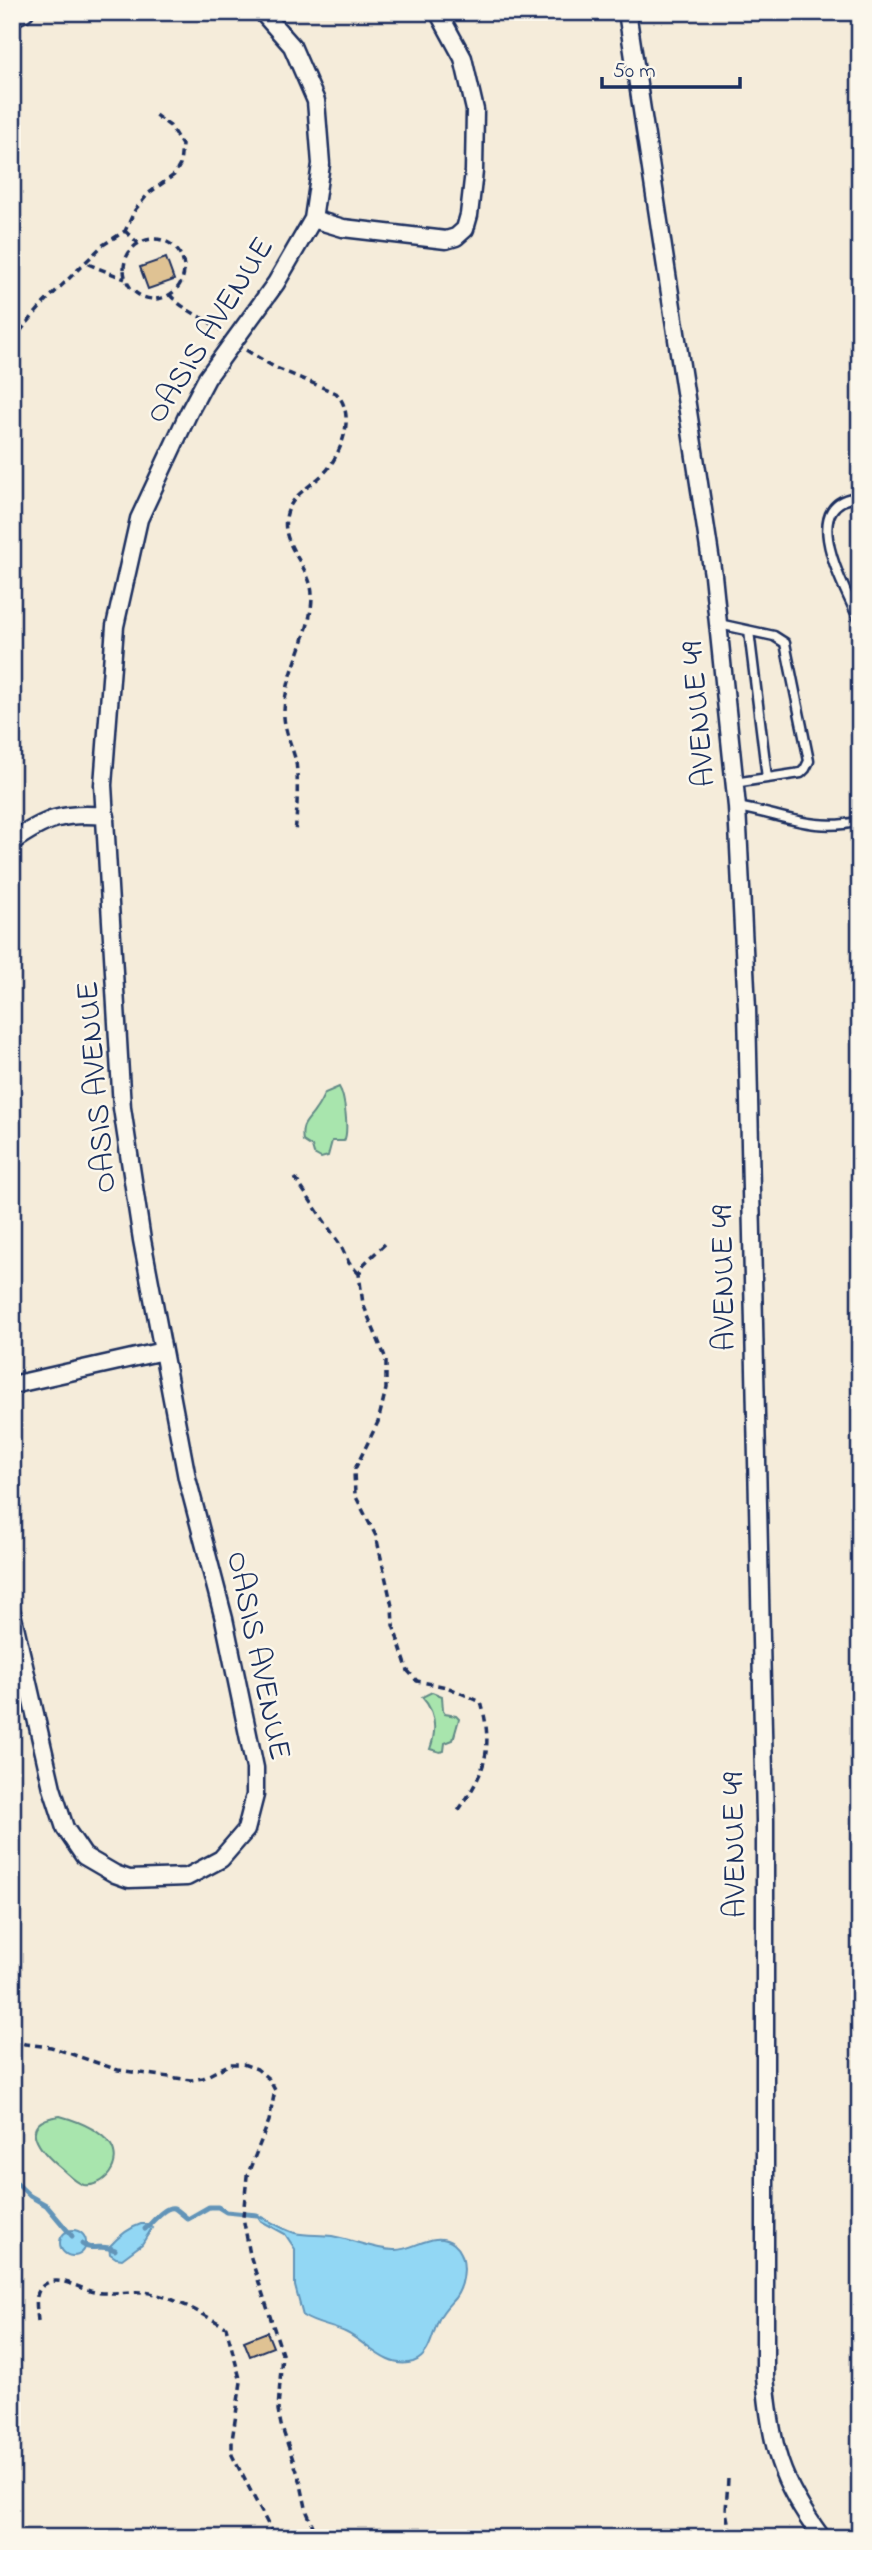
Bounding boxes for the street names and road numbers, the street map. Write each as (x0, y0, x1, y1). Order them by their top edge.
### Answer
street label: OASIS AVENUE (135, 228, 287, 434)
street label: AVENUE 49 (670, 639, 730, 789)
street label: OASIS AVENUE (65, 979, 131, 1195)
street label: AVENUE 49 (700, 1204, 750, 1351)
street label: OASIS AVENUE (212, 1547, 302, 1765)
street label: AVENUE 49 (711, 1771, 761, 1918)

